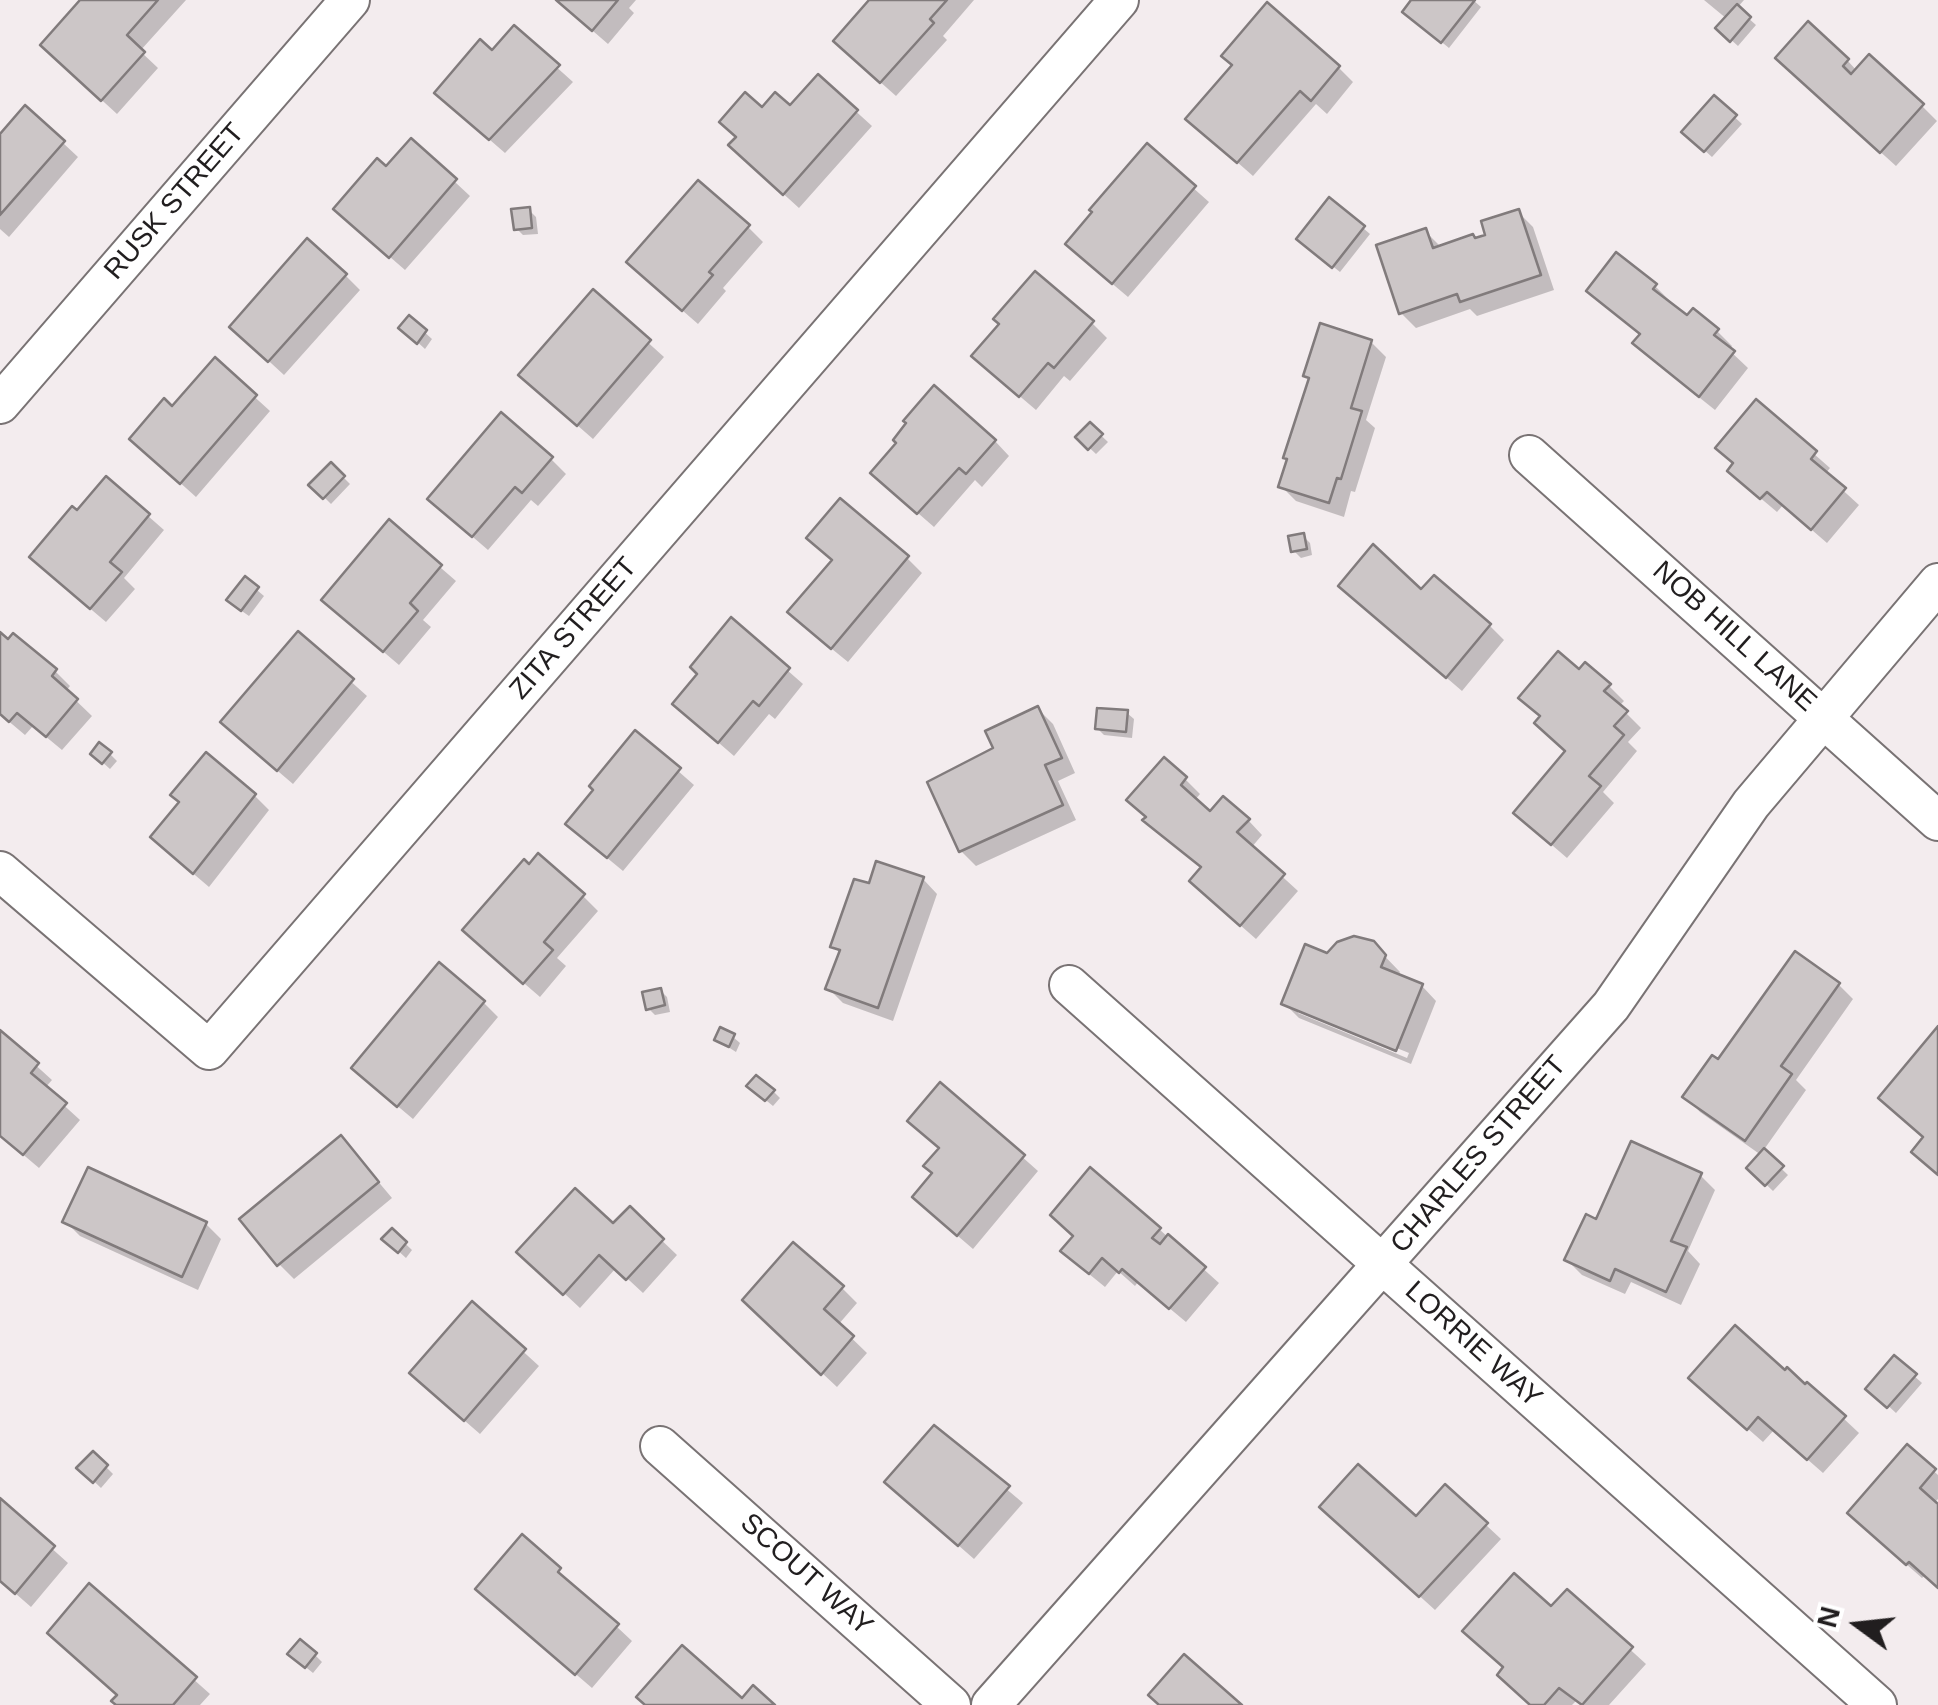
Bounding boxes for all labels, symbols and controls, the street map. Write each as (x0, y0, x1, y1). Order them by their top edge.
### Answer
street label: RUSK STREET (98, 117, 252, 287)
street label: ZITA STREET (503, 551, 645, 707)
street label: NOB HILL LANE (1645, 555, 1823, 719)
street label: CHARLES STREET (1384, 1049, 1574, 1261)
street label: LORRIE WAY (1398, 1275, 1548, 1415)
street label: SCOUT WAY (733, 1507, 879, 1643)
north arrow (1808, 1575, 1908, 1675)
text: N (1811, 1603, 1846, 1631)

